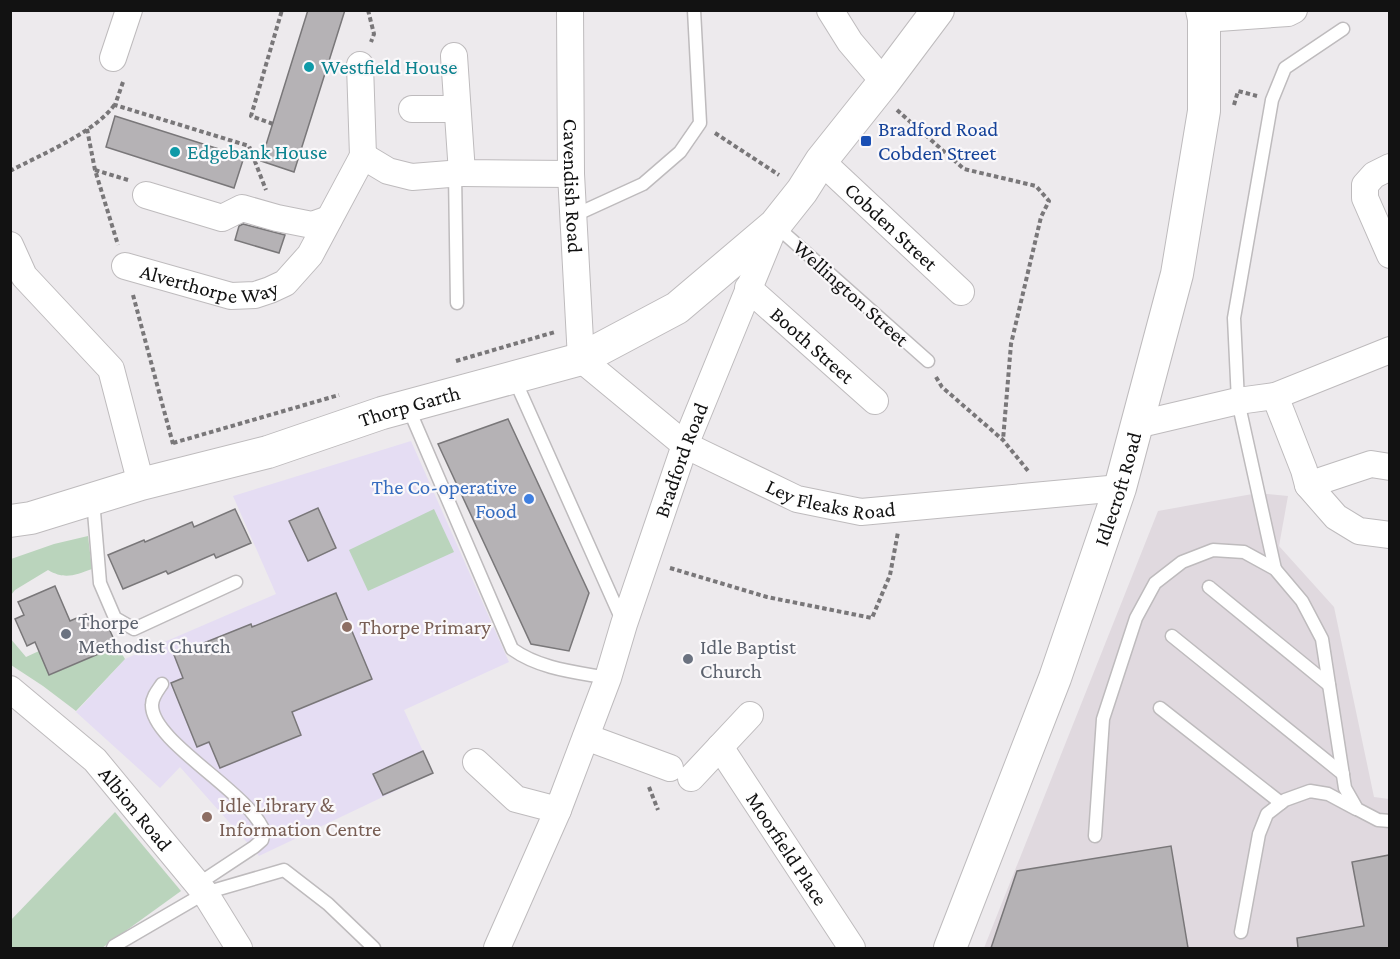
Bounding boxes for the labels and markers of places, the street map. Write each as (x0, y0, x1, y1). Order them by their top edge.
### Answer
place label: Westfield House (321, 55, 458, 79)
marker: Westfield House (302, 60, 316, 74)
place label: Bradford Road Cobden Street (878, 117, 998, 165)
marker: Bradford Road Cobden Street (859, 134, 873, 148)
place label: Edgebank House (187, 140, 327, 164)
marker: Edgebank House (168, 145, 182, 159)
place label: The Co-operative Food (372, 475, 517, 523)
marker: The Co-operative Food (522, 492, 536, 506)
place label: Thorpe Methodist Church (78, 610, 231, 658)
place label: Thorpe Primary (359, 615, 491, 639)
marker: Thorpe Primary (340, 620, 354, 634)
marker: Thorpe Methodist Church (59, 627, 73, 641)
place label: Idle Baptist Church (700, 635, 797, 683)
marker: Idle Baptist Church (681, 652, 695, 666)
place label: Idle Library & Information Centre (219, 793, 381, 841)
marker: Idle Library & Information Centre (200, 810, 214, 824)

